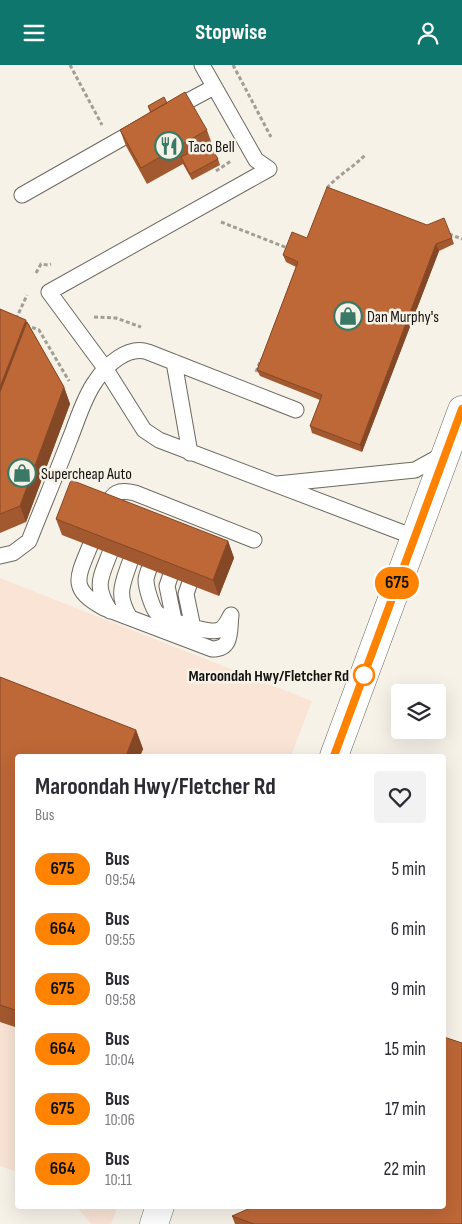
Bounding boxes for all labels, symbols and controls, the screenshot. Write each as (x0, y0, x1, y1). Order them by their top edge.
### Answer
icon: menu (20, 19, 48, 47)
text: Stopwise (195, 19, 267, 46)
icon: person (414, 19, 442, 47)
restaurant icon: Taco Bell (154, 131, 184, 161)
place label: Taco Bell (188, 138, 235, 157)
shop icon: Dan Murphy's (333, 301, 363, 331)
place label: Dan Murphy's (367, 308, 439, 327)
shop icon: Supercheap Auto (7, 458, 37, 488)
place label: Supercheap Auto (41, 465, 132, 484)
line badge: 675 (368, 567, 426, 599)
text: 675 (385, 572, 409, 593)
marker: Maroondah Hwy/Fletcher Rd (353, 664, 375, 686)
place label: Maroondah Hwy/Fletcher Rd (189, 667, 349, 686)
map controls (391, 684, 446, 739)
button: layers (391, 684, 446, 739)
button: heart (374, 771, 426, 823)
text: Maroondah Hwy/Fletcher Rd (35, 772, 276, 801)
text: Bus (35, 806, 55, 825)
text: Bus (105, 848, 130, 871)
text: 675 (50, 858, 75, 879)
text: 5 min (391, 858, 426, 881)
text: 09:54 (105, 871, 135, 890)
text: Bus (105, 908, 130, 931)
text: 664 (50, 918, 75, 939)
text: 6 min (391, 918, 426, 941)
text: 09:55 (105, 931, 135, 950)
text: Bus (105, 968, 130, 991)
text: 675 (50, 978, 75, 999)
text: 9 min (391, 978, 426, 1001)
text: 09:58 (105, 991, 136, 1010)
text: Bus (105, 1028, 130, 1051)
text: 664 (50, 1038, 75, 1059)
text: 15 min (385, 1038, 426, 1061)
text: 10:04 (105, 1051, 134, 1070)
text: Bus (105, 1088, 130, 1111)
text: 675 (50, 1098, 75, 1119)
text: 17 min (385, 1098, 426, 1121)
text: 10:06 (105, 1111, 135, 1130)
text: Bus (105, 1148, 130, 1171)
text: 664 (50, 1158, 75, 1179)
text: 22 min (383, 1158, 426, 1181)
text: 10:11 (105, 1171, 132, 1190)

